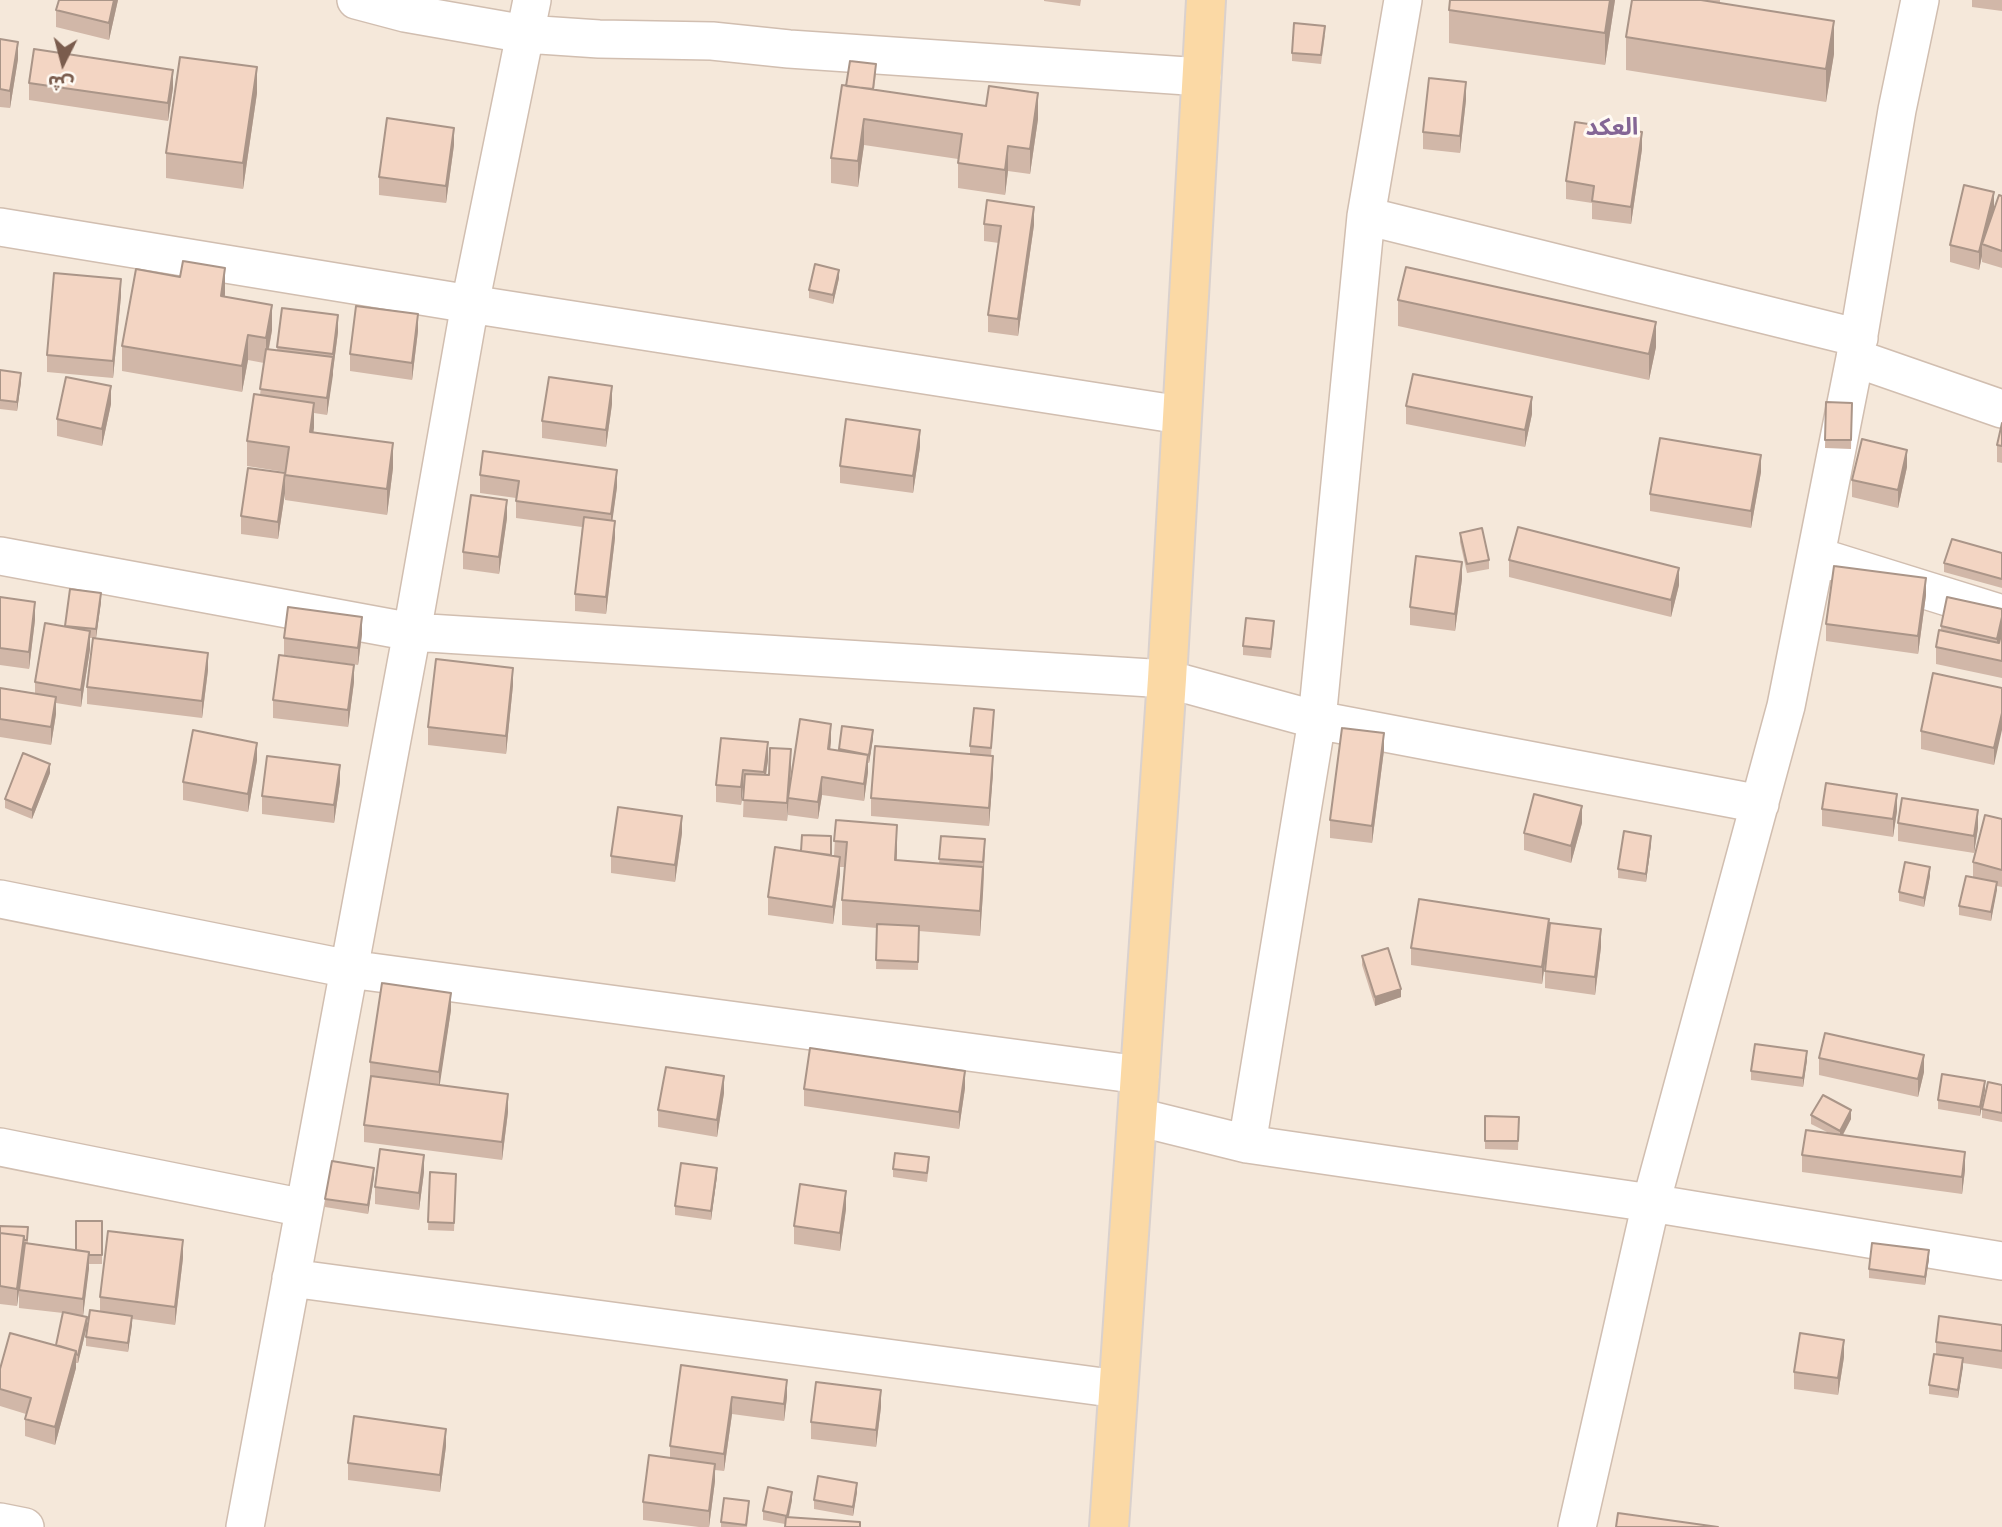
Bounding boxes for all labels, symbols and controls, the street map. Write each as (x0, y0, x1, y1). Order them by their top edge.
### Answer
north arrow (28, 28, 98, 98)
text: ش (47, 71, 75, 97)
district label: العكد (1586, 114, 1638, 142)

